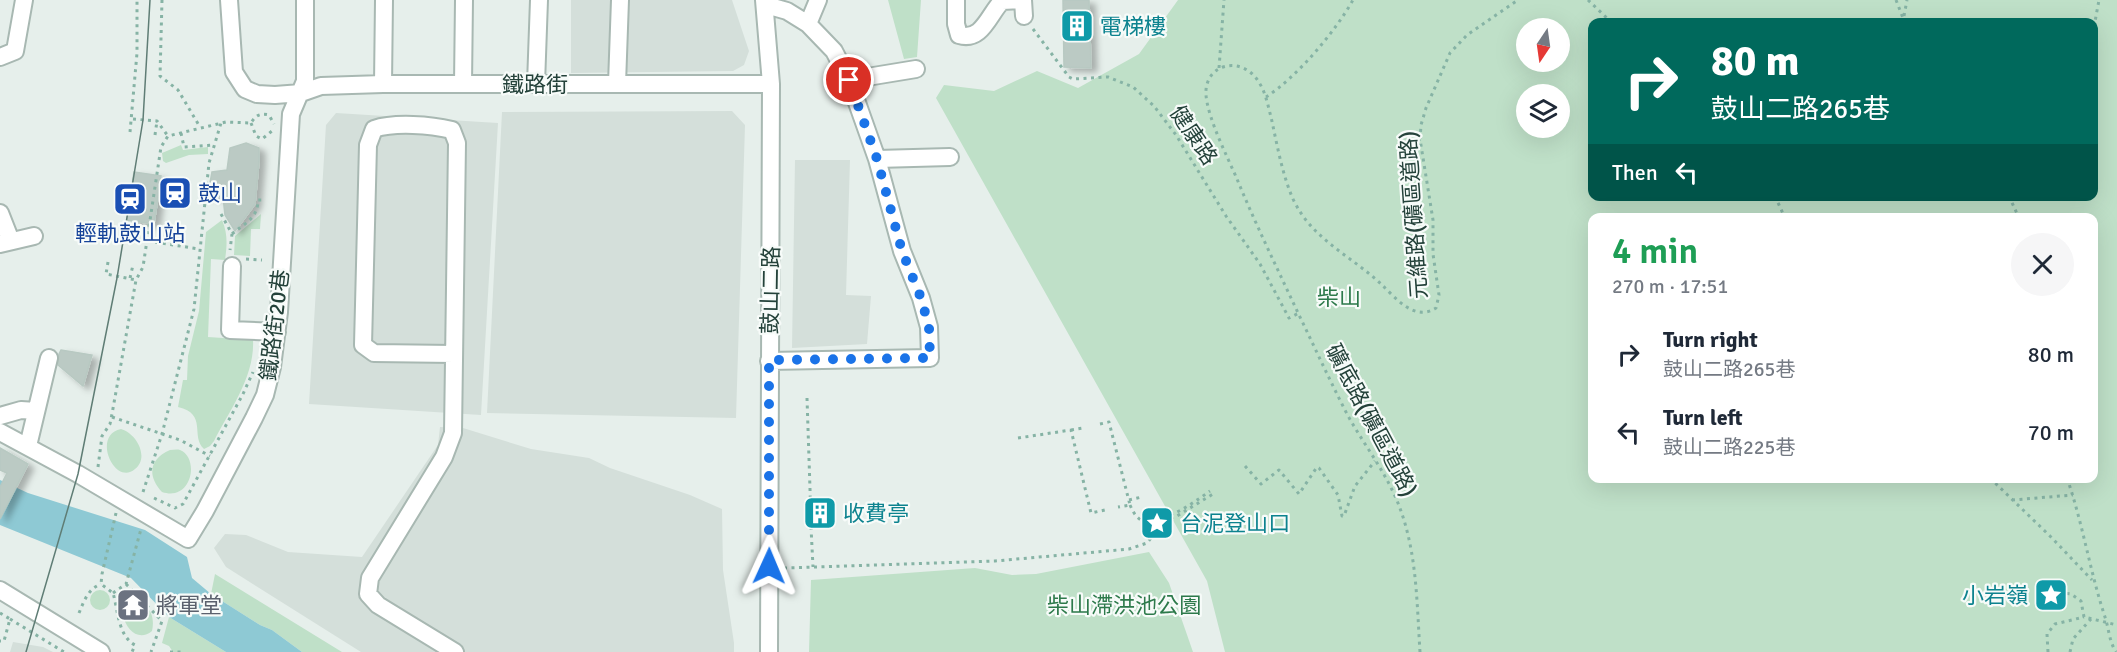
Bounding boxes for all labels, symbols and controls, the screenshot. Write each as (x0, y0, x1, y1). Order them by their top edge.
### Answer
building icon: 電梯樓 (1059, 8, 1095, 44)
place label: 電梯樓 (1100, 13, 1166, 40)
north arrow (1516, 18, 1570, 72)
map controls (1516, 18, 1570, 138)
text: 80 m (1711, 36, 1800, 87)
icon: right (1612, 42, 1690, 120)
pin (823, 54, 874, 105)
icon: arrive (832, 63, 865, 96)
street label: 鐵路街 (502, 71, 568, 98)
button: layers (1516, 84, 1570, 138)
text: 鼓山二路265巷 (1711, 93, 1890, 126)
street label: 健康路 (1164, 100, 1223, 170)
street label: 元維路(礦區道路) (1394, 130, 1433, 300)
icon: left (1670, 156, 1703, 189)
text: Then (1612, 159, 1658, 186)
station icon: 鼓山 (157, 175, 193, 211)
place label: 鼓山 (198, 180, 242, 207)
station icon: 輕軌鼓山站 (112, 181, 148, 217)
place label: 輕軌鼓山站 (75, 220, 185, 247)
text: 4 min (1612, 229, 1698, 274)
button: close (2011, 233, 2074, 296)
street label: 鼓山二路 (756, 246, 785, 334)
street label: 鐵路街20巷 (254, 268, 295, 382)
text: 270 m · 17:51 (1612, 274, 1728, 299)
park label: 柴山 (1317, 284, 1361, 311)
text: Turn right (1663, 326, 1758, 353)
icon: right (1612, 338, 1645, 371)
street label: 礦底路(礦區道路) (1320, 339, 1423, 501)
text: 80 m (2028, 341, 2074, 368)
text: 鼓山二路265巷 (1663, 357, 1795, 382)
text: Turn left (1663, 404, 1743, 431)
icon: left (1612, 416, 1645, 449)
text: 70 m (2028, 419, 2074, 446)
text: 鼓山二路225巷 (1663, 435, 1795, 460)
building icon: 收費亭 (802, 495, 838, 531)
place label: 收費亭 (843, 500, 909, 527)
place icon: 台泥登山口 (1139, 505, 1175, 541)
place label: 台泥登山口 (1180, 510, 1290, 537)
position arrow (737, 534, 801, 598)
place icon: 小岩嶺 (2033, 577, 2069, 613)
place label: 小岩嶺 (1962, 582, 2028, 609)
temple icon: 將軍堂 (115, 587, 151, 623)
place label: 將軍堂 (156, 592, 222, 619)
park label: 柴山滯洪池公園 (1047, 592, 1201, 619)

